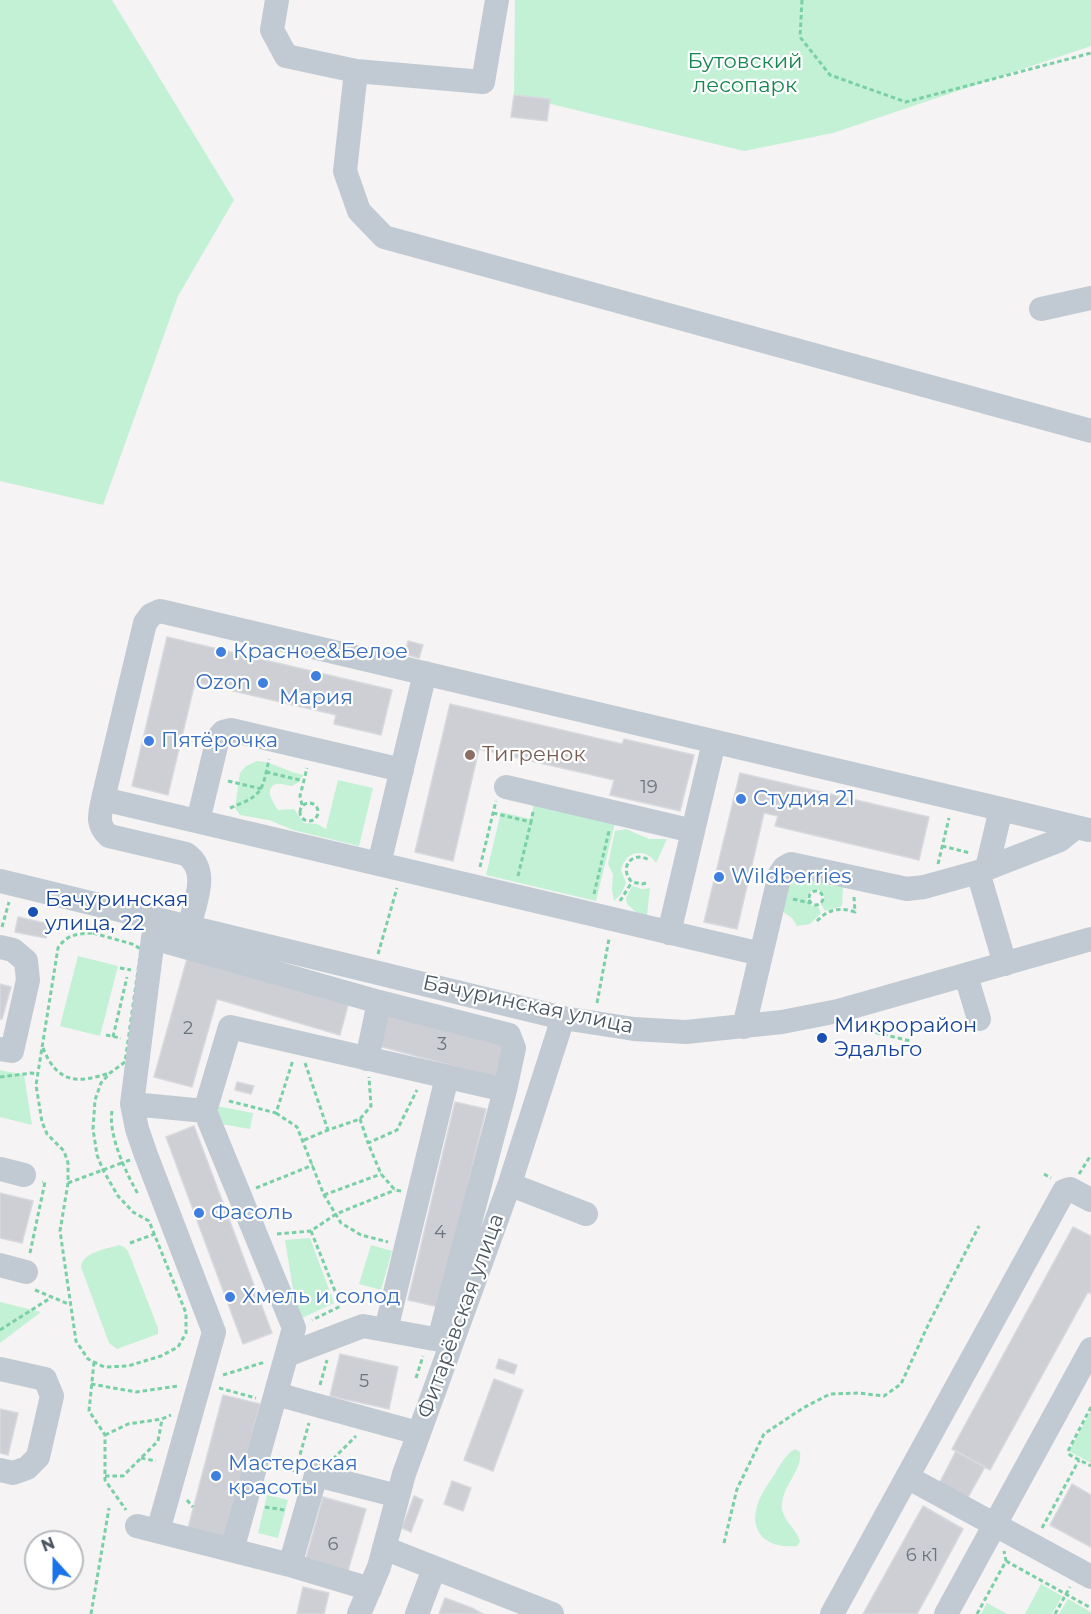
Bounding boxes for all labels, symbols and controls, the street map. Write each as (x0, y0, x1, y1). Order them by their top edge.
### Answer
park label: Бутовский лесопарк (687, 49, 803, 99)
place label: Красное&Белое (233, 639, 408, 665)
marker: Красное&Белое (214, 645, 228, 659)
marker: Мария (309, 669, 323, 683)
place label: Ozon (195, 670, 251, 696)
marker: Ozon (256, 676, 270, 690)
place label: Мария (279, 685, 353, 711)
place label: Пятёрочка (161, 728, 278, 754)
marker: Пятёрочка (142, 734, 156, 748)
place label: Тигренок (482, 742, 586, 768)
marker: Тигренок (463, 748, 477, 762)
house number: 19 (640, 777, 658, 799)
place label: Студия 21 (753, 786, 855, 812)
marker: Студия 21 (734, 792, 748, 806)
place label: Wildberries (731, 864, 852, 890)
marker: Wildberries (712, 870, 726, 884)
place label: Бачуринская улица, 22 (45, 887, 189, 937)
marker: Бачуринская улица, 22 (26, 905, 40, 919)
street label: Бачуринская улица (420, 970, 636, 1040)
place label: Микрорайон Эдальго (834, 1013, 977, 1063)
house number: 2 (183, 1018, 193, 1040)
marker: Микрорайон Эдальго (815, 1031, 829, 1045)
house number: 3 (437, 1034, 447, 1056)
place label: Фасоль (211, 1200, 293, 1226)
marker: Фасоль (192, 1206, 206, 1220)
street label: Фитарёвская улица (412, 1210, 510, 1422)
house number: 4 (434, 1222, 446, 1244)
place label: Хмель и солод (242, 1284, 400, 1310)
marker: Хмель и солод (223, 1290, 237, 1304)
house number: 5 (359, 1371, 369, 1393)
place label: Мастерская красоты (228, 1451, 358, 1501)
marker: Мастерская красоты (209, 1469, 223, 1483)
north arrow (24, 1530, 84, 1590)
text: N (39, 1533, 58, 1556)
house number: 6 (328, 1534, 338, 1556)
house number: 6 к1 (906, 1545, 938, 1567)

